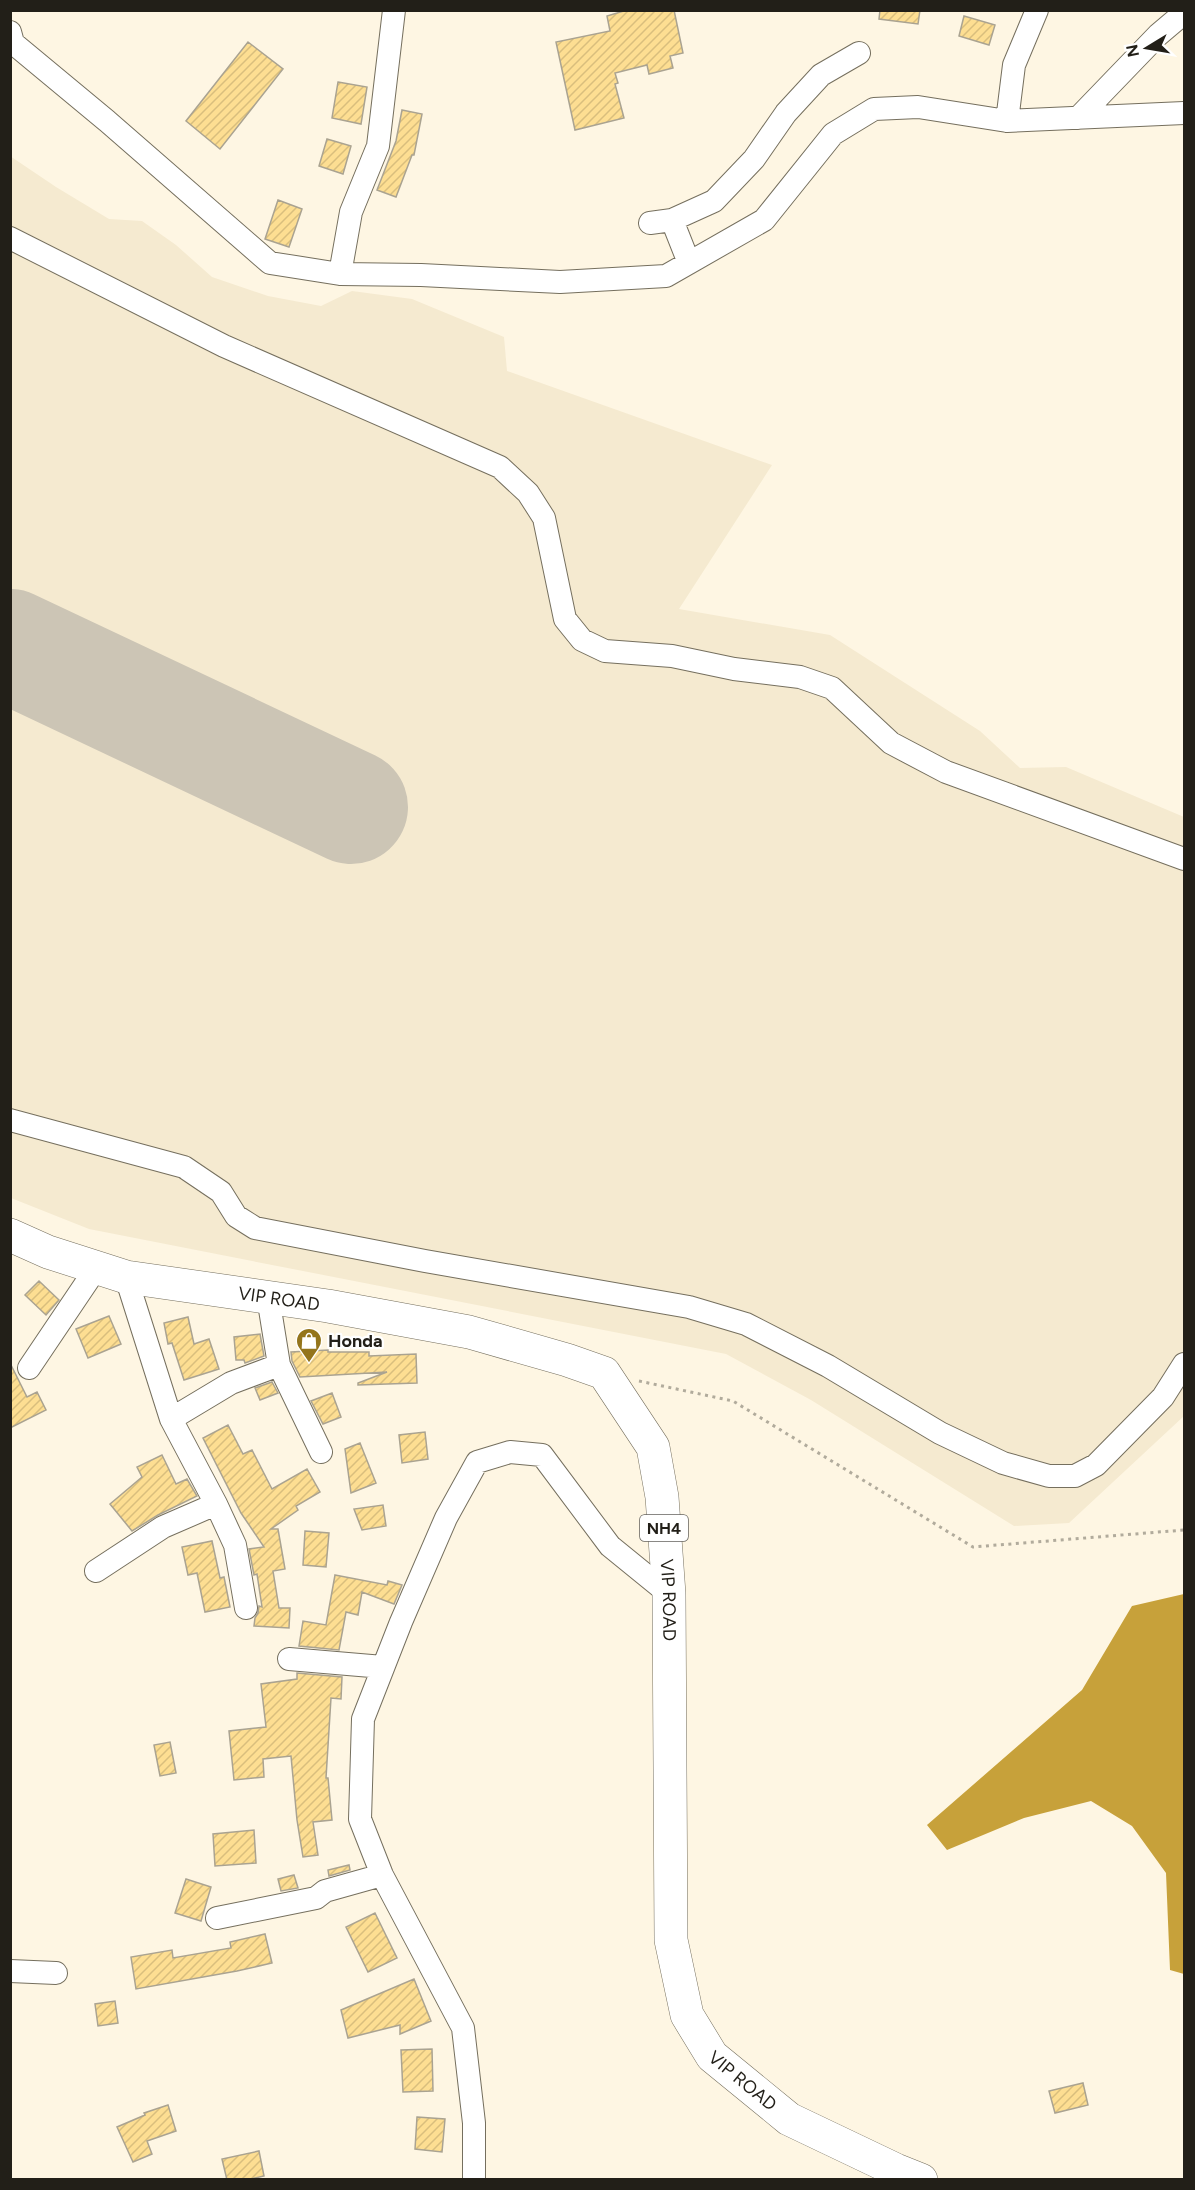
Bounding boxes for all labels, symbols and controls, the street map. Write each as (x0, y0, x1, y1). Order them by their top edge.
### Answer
north arrow (1117, 18, 1177, 78)
text: N (1122, 43, 1143, 59)
street label: VIP ROAD (237, 1282, 321, 1316)
shop icon: Honda (294, 1326, 324, 1364)
place label: Honda (328, 1330, 383, 1352)
road number: NH4 (640, 1515, 688, 1541)
street label: VIP ROAD (656, 1558, 680, 1641)
street label: VIP ROAD (704, 2046, 781, 2115)

